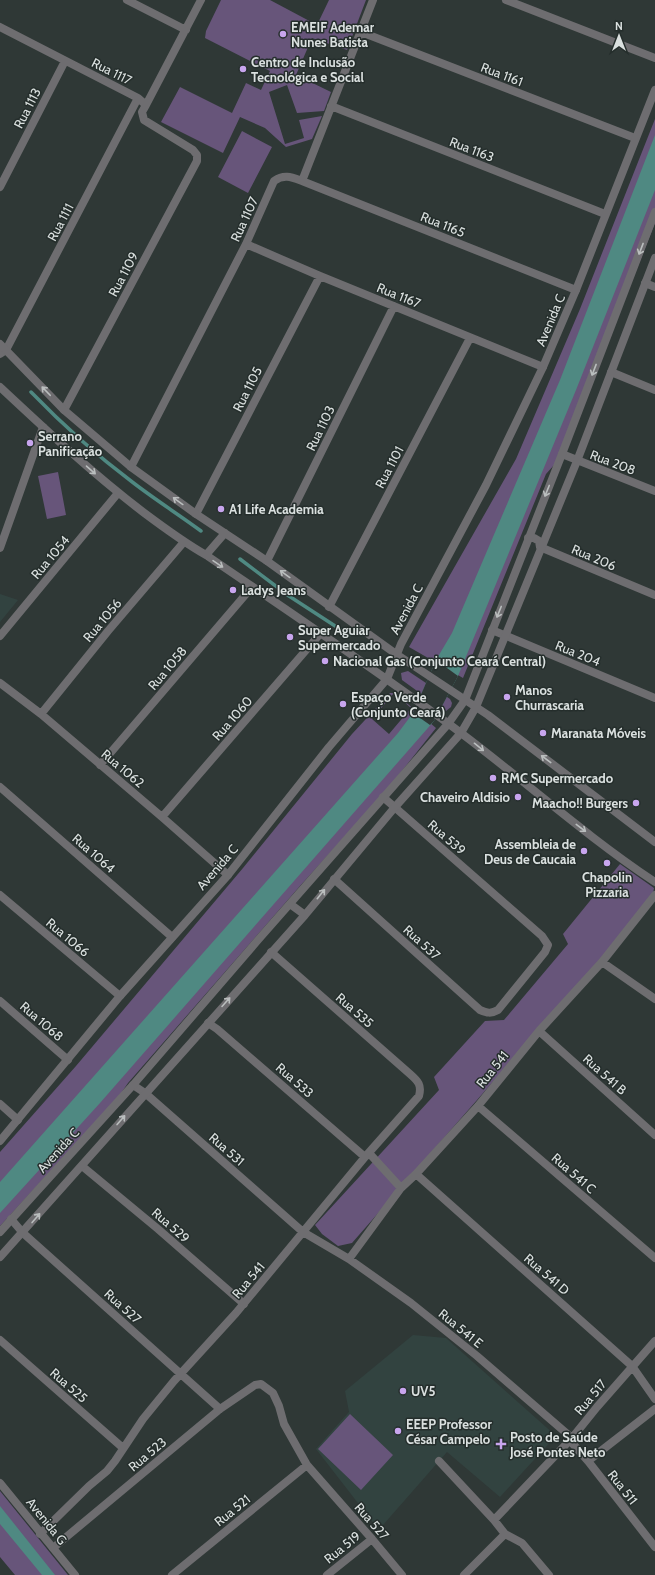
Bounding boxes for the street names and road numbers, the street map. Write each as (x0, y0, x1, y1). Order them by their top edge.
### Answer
street label: Rua 1117 (89, 54, 135, 88)
street label: Rua 1161 (479, 59, 525, 89)
street label: Rua 1113 (10, 85, 44, 131)
street label: Rua 1163 (447, 133, 497, 165)
street label: Rua 1107 (227, 194, 262, 244)
street label: Rua 1111 (43, 200, 77, 244)
street label: Rua 1165 (418, 208, 468, 240)
street label: Rua 1109 (105, 249, 141, 299)
street label: Rua 1167 (375, 279, 424, 311)
street label: Avenida C (532, 292, 568, 348)
street label: Rua 1105 (229, 364, 265, 414)
street label: Rua 1103 (302, 403, 338, 453)
street label: Rua 1101 (371, 443, 407, 491)
street label: Rua 208 (588, 446, 638, 478)
street label: Rua 1054 (27, 532, 73, 582)
street label: Rua 206 (569, 540, 619, 574)
street label: Avenida C (386, 581, 426, 637)
street label: Rua 1056 (79, 595, 125, 645)
street label: Rua 204 (553, 637, 603, 669)
street label: Rua 1058 (144, 643, 190, 693)
street label: Rua 1060 (208, 693, 256, 743)
street label: Rua 1062 (98, 745, 148, 791)
street label: Rua 539 (425, 816, 469, 858)
street label: Rua 1064 (69, 830, 119, 876)
street label: Avenida C (193, 841, 241, 893)
street label: Rua 1066 (43, 914, 93, 960)
street label: Rua 537 (400, 921, 444, 963)
street label: Rua 535 (333, 989, 377, 1031)
street label: Rua 1068 (17, 998, 67, 1044)
street label: Rua 541 (472, 1047, 512, 1091)
street label: Rua 541 B (580, 1050, 630, 1098)
street label: Rua 533 (273, 1059, 317, 1101)
street label: Avenida C (34, 1124, 82, 1176)
street label: Rua 531 (206, 1129, 248, 1169)
street label: Rua 541 C (549, 1149, 599, 1197)
street label: Rua 529 (149, 1204, 193, 1246)
street label: Rua 541 D (521, 1250, 573, 1298)
street label: Rua 541 (228, 1259, 268, 1301)
street label: Rua 527 (101, 1285, 145, 1327)
street label: Rua 541 E (436, 1305, 486, 1351)
street label: Rua 525 (47, 1364, 91, 1406)
street label: Rua 517 (571, 1376, 610, 1418)
street label: Rua 523 (125, 1434, 169, 1474)
street label: Rua 511 (605, 1467, 641, 1507)
street label: Rua 521 (211, 1491, 253, 1529)
street label: Avenida G (23, 1494, 71, 1548)
street label: Rua 527 (352, 1499, 393, 1543)
street label: Rua 519 (321, 1527, 363, 1567)

